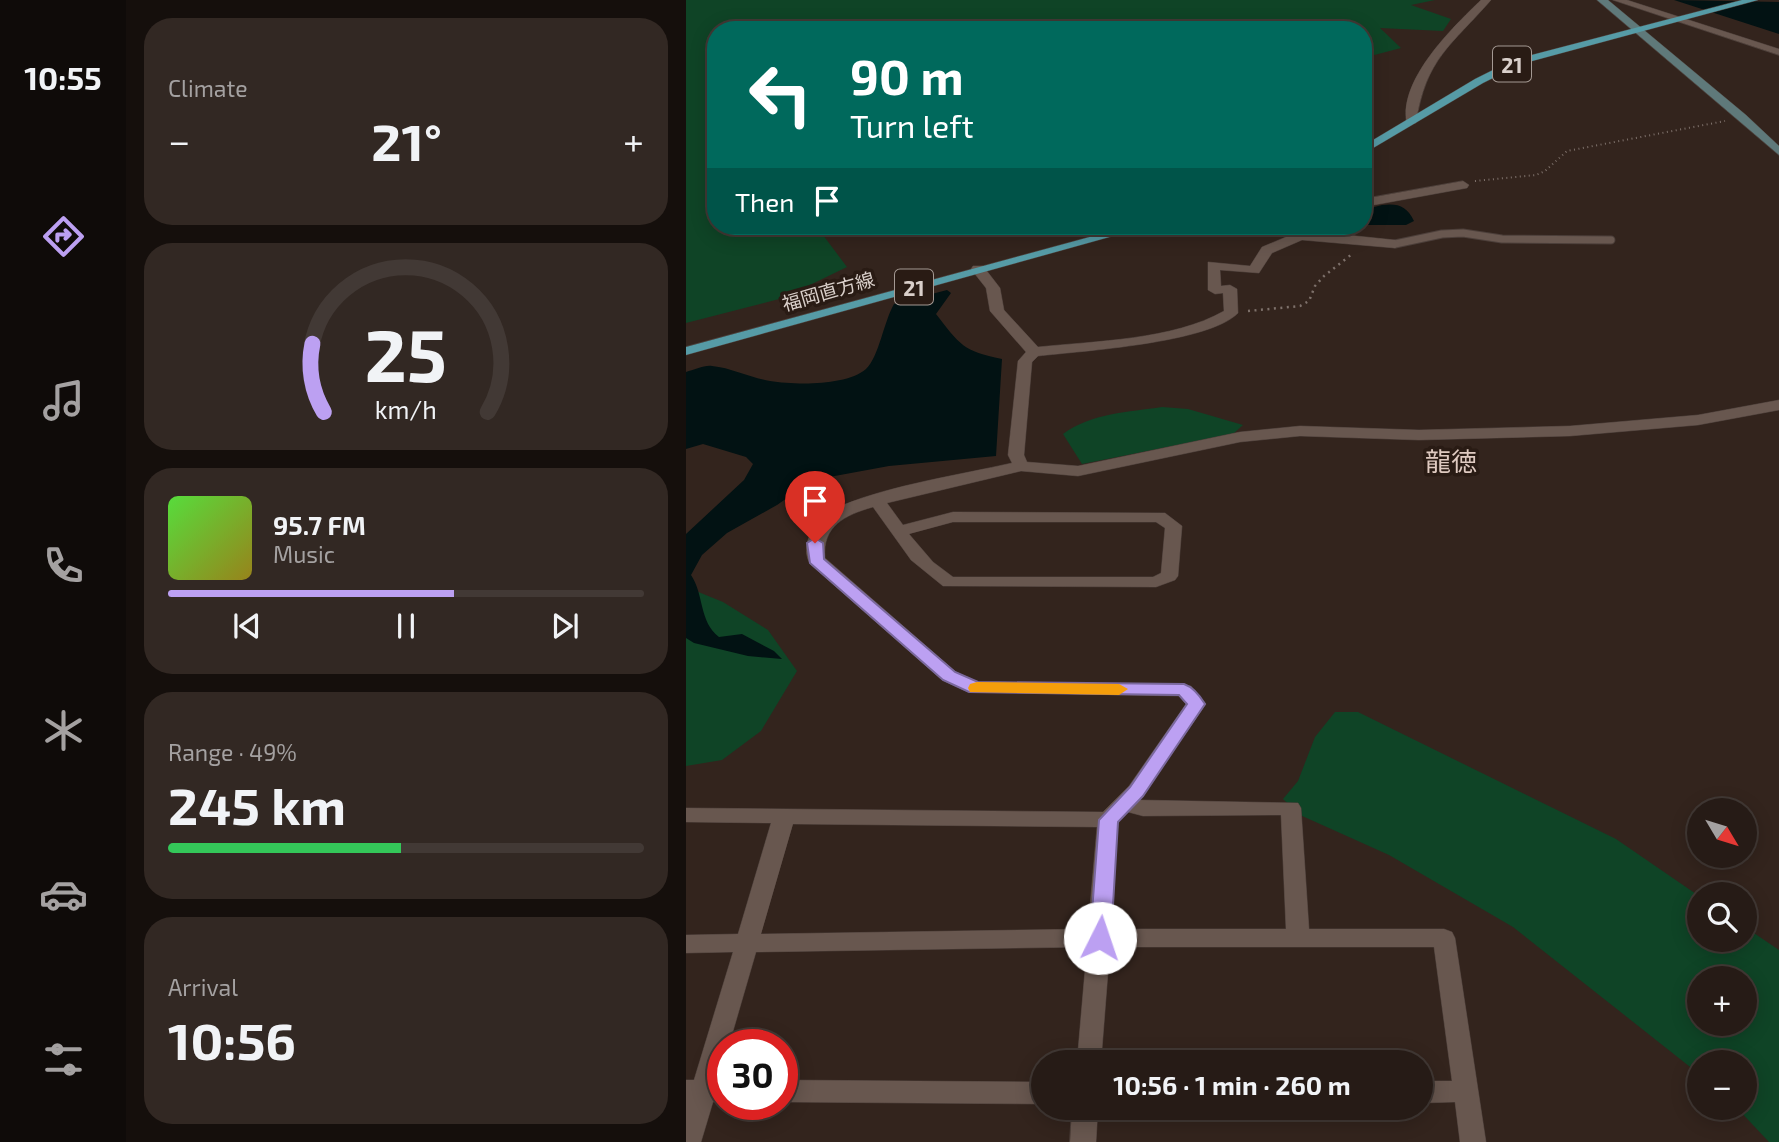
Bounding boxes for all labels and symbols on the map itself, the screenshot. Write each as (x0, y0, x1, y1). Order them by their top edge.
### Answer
road number: 21 (1493, 46, 1531, 82)
street label: 福岡直方線 (779, 267, 877, 315)
road number: 21 (895, 270, 933, 304)
district label: 龍徳 (1425, 445, 1477, 476)
pin (785, 471, 845, 543)
north arrow (1687, 798, 1757, 868)
position arrow (1063, 901, 1137, 975)
speed limit sign: 30 (707, 1029, 798, 1120)

